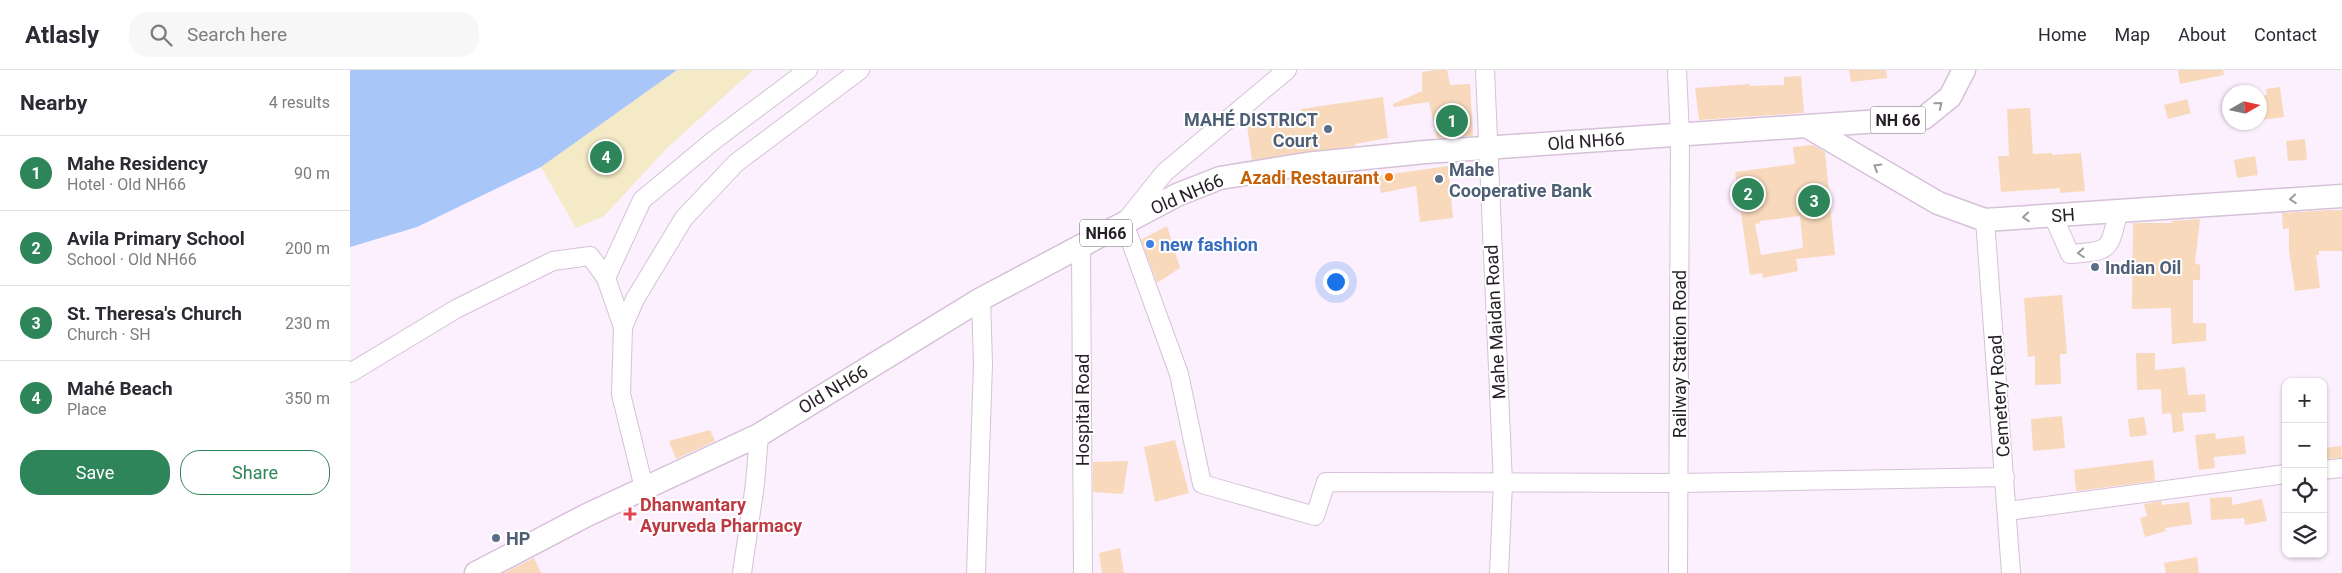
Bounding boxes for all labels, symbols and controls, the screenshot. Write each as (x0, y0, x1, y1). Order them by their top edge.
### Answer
search box (129, 12, 479, 57)
text: Atlasly (25, 21, 99, 49)
icon: search (147, 21, 175, 49)
text: Search here (187, 23, 287, 46)
text: Home (2038, 24, 2087, 45)
text: Map (2115, 24, 2150, 45)
text: About (2178, 24, 2226, 45)
text: Contact (2254, 24, 2317, 45)
north arrow (2222, 85, 2267, 130)
text: Nearby (20, 91, 87, 115)
text: 4 results (269, 93, 330, 112)
pin: 1 (1436, 102, 1468, 140)
one-way arrow (1933, 103, 1942, 111)
road number: NH 66 (1870, 106, 1926, 134)
place label: MAHÉ DISTRICT Court (1184, 109, 1318, 151)
marker: MAHÉ DISTRICT Court (1322, 123, 1334, 135)
street label: Old NH66 (1547, 128, 1625, 154)
pin: 4 (590, 138, 622, 176)
text: Mahe Residency (67, 152, 208, 175)
place label: Mahe Cooperative Bank (1449, 159, 1592, 201)
text: 1 (31, 164, 41, 183)
text: 90 m (294, 164, 330, 183)
one-way arrow (1873, 164, 1882, 174)
place label: Azadi Restaurant (1240, 167, 1379, 188)
street label: Old NH66 (1147, 169, 1227, 219)
marker: Azadi Restaurant (1383, 171, 1395, 183)
marker: Mahe Cooperative Bank (1433, 173, 1445, 185)
text: Hotel · Old NH66 (67, 175, 186, 194)
pin: 2 (1732, 175, 1764, 213)
pin: 3 (1798, 182, 1830, 220)
one-way arrow (2289, 194, 2297, 205)
street label: SH (2051, 204, 2075, 226)
one-way arrow (2022, 212, 2030, 223)
road number: NH66 (1080, 220, 1132, 247)
text: Avila Primary School (67, 227, 245, 250)
place label: new fashion (1160, 234, 1258, 255)
marker: new fashion (1144, 238, 1156, 250)
text: 2 (31, 239, 41, 258)
text: 200 m (285, 239, 330, 258)
street label: Mahe Maidan Road (1480, 244, 1510, 400)
one-way arrow (2077, 247, 2085, 258)
text: School · Old NH66 (67, 250, 197, 269)
place label: Indian Oil (2105, 257, 2181, 278)
marker: Indian Oil (2089, 261, 2101, 273)
your location (1323, 269, 1349, 295)
street label: Railway Station Road (1669, 270, 1690, 438)
text: St. Theresa's Church (67, 302, 242, 325)
text: 3 (31, 314, 41, 333)
text: 230 m (285, 314, 330, 333)
text: Church · SH (67, 325, 151, 344)
street label: Cemetery Road (1984, 334, 2014, 458)
street label: Hospital Road (1072, 354, 1093, 466)
street label: Old NH66 (794, 360, 872, 418)
text: Mahé Beach (67, 377, 173, 400)
map controls (2282, 378, 2327, 558)
button: + (2282, 378, 2327, 423)
text: 4 (31, 389, 41, 408)
text: 350 m (285, 389, 330, 408)
text: Place (67, 400, 107, 419)
button: − (2282, 423, 2327, 468)
button: Save (20, 450, 170, 495)
button: Share (180, 450, 330, 495)
button: locate (2282, 468, 2327, 513)
place label: Dhanwantary Ayurveda Pharmacy (640, 494, 803, 536)
marker: Dhanwantary Ayurveda Pharmacy (624, 508, 636, 520)
button: layers (2282, 513, 2327, 558)
place label: HP (506, 528, 530, 549)
marker: HP (490, 532, 502, 544)

